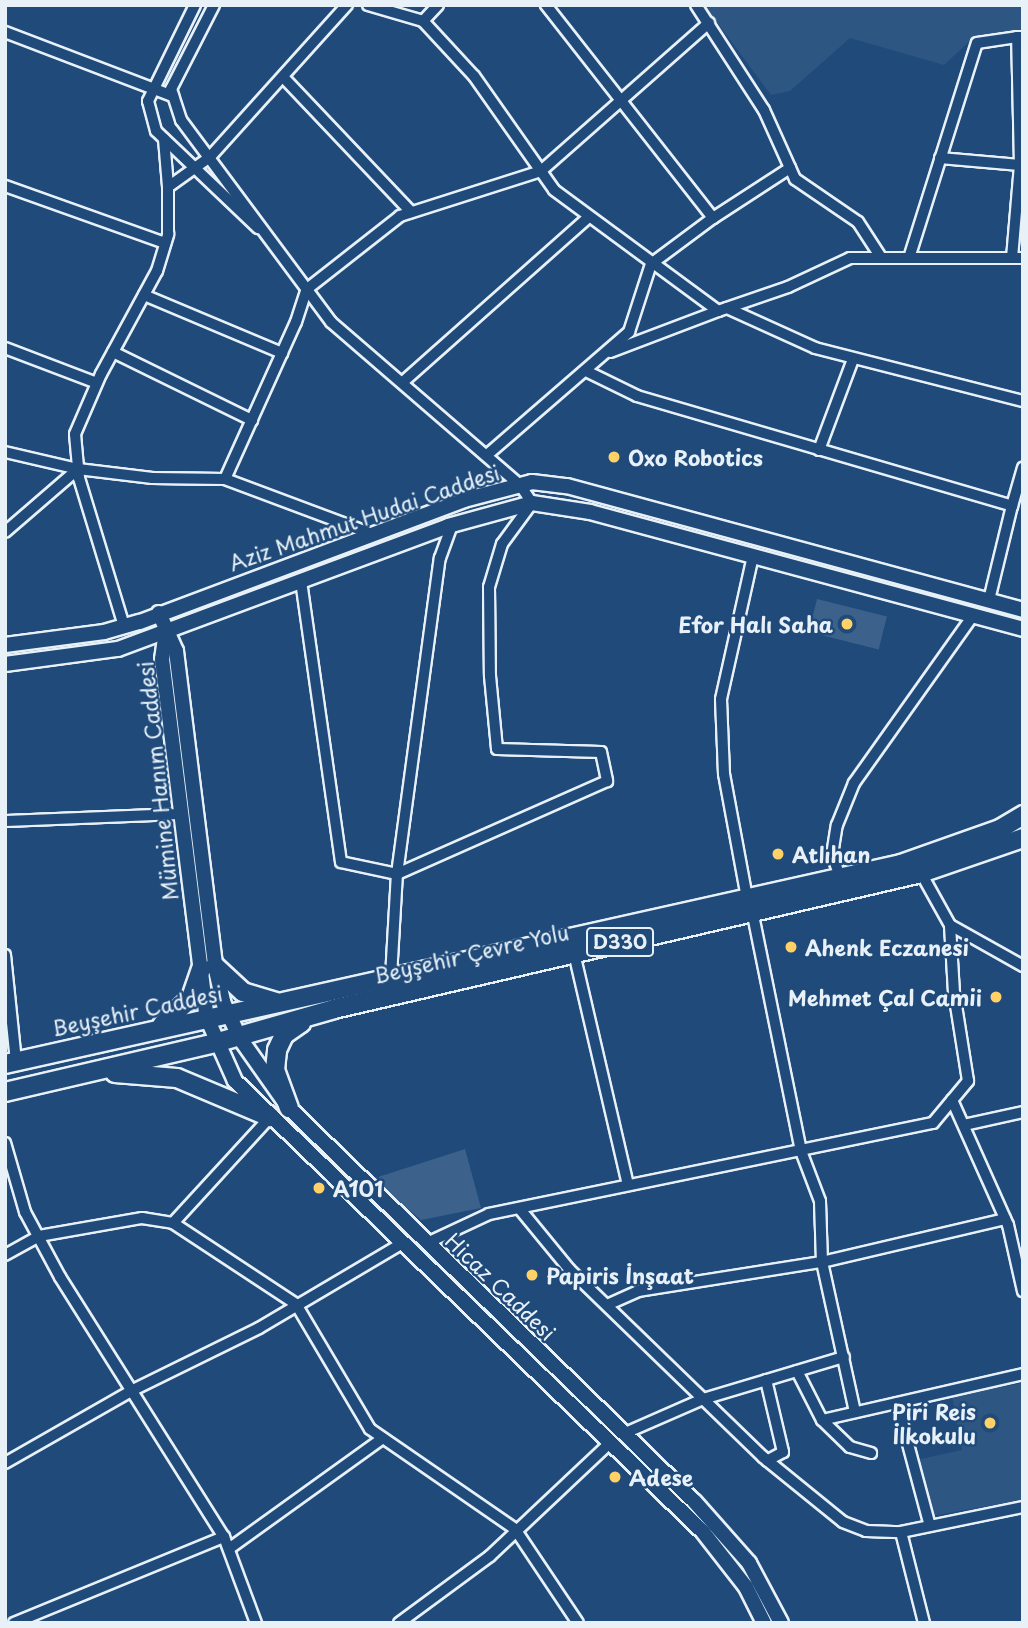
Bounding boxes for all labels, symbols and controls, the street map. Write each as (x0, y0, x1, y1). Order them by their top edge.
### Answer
place label: Oxo Robotics (628, 444, 765, 470)
marker: Oxo Robotics (606, 449, 622, 465)
street label: Aziz Mahmut Hudai Caddesi (224, 458, 504, 576)
place label: Efor Halı Saha (675, 611, 833, 637)
marker: Efor Halı Saha (839, 616, 855, 632)
street label: Mümine Hanım Caddesi (132, 660, 182, 902)
place label: Atlıhan (792, 841, 870, 867)
marker: Atlıhan (770, 846, 786, 862)
street label: Beyşehir Çevre Yolu (372, 918, 570, 988)
road number: D330 (585, 926, 655, 958)
place label: Ahenk Eczanesi (805, 934, 970, 960)
marker: Ahenk Eczanesi (783, 939, 799, 955)
street label: Beyşehir Caddesi (49, 980, 225, 1040)
place label: Mehmet Çal Camii (786, 984, 982, 1010)
marker: Mehmet Çal Camii (988, 989, 1004, 1005)
place label: A101 (333, 1175, 383, 1201)
marker: A101 (311, 1180, 327, 1196)
street label: Hicaz Caddesi (441, 1228, 561, 1344)
place label: Papiris İnşaat (546, 1262, 694, 1288)
marker: Papiris İnşaat (524, 1267, 540, 1283)
place label: Piri Reis İlkokulu (891, 1398, 976, 1448)
marker: Piri Reis İlkokulu (982, 1415, 998, 1431)
place label: Adese (629, 1464, 693, 1490)
marker: Adese (607, 1469, 623, 1485)

